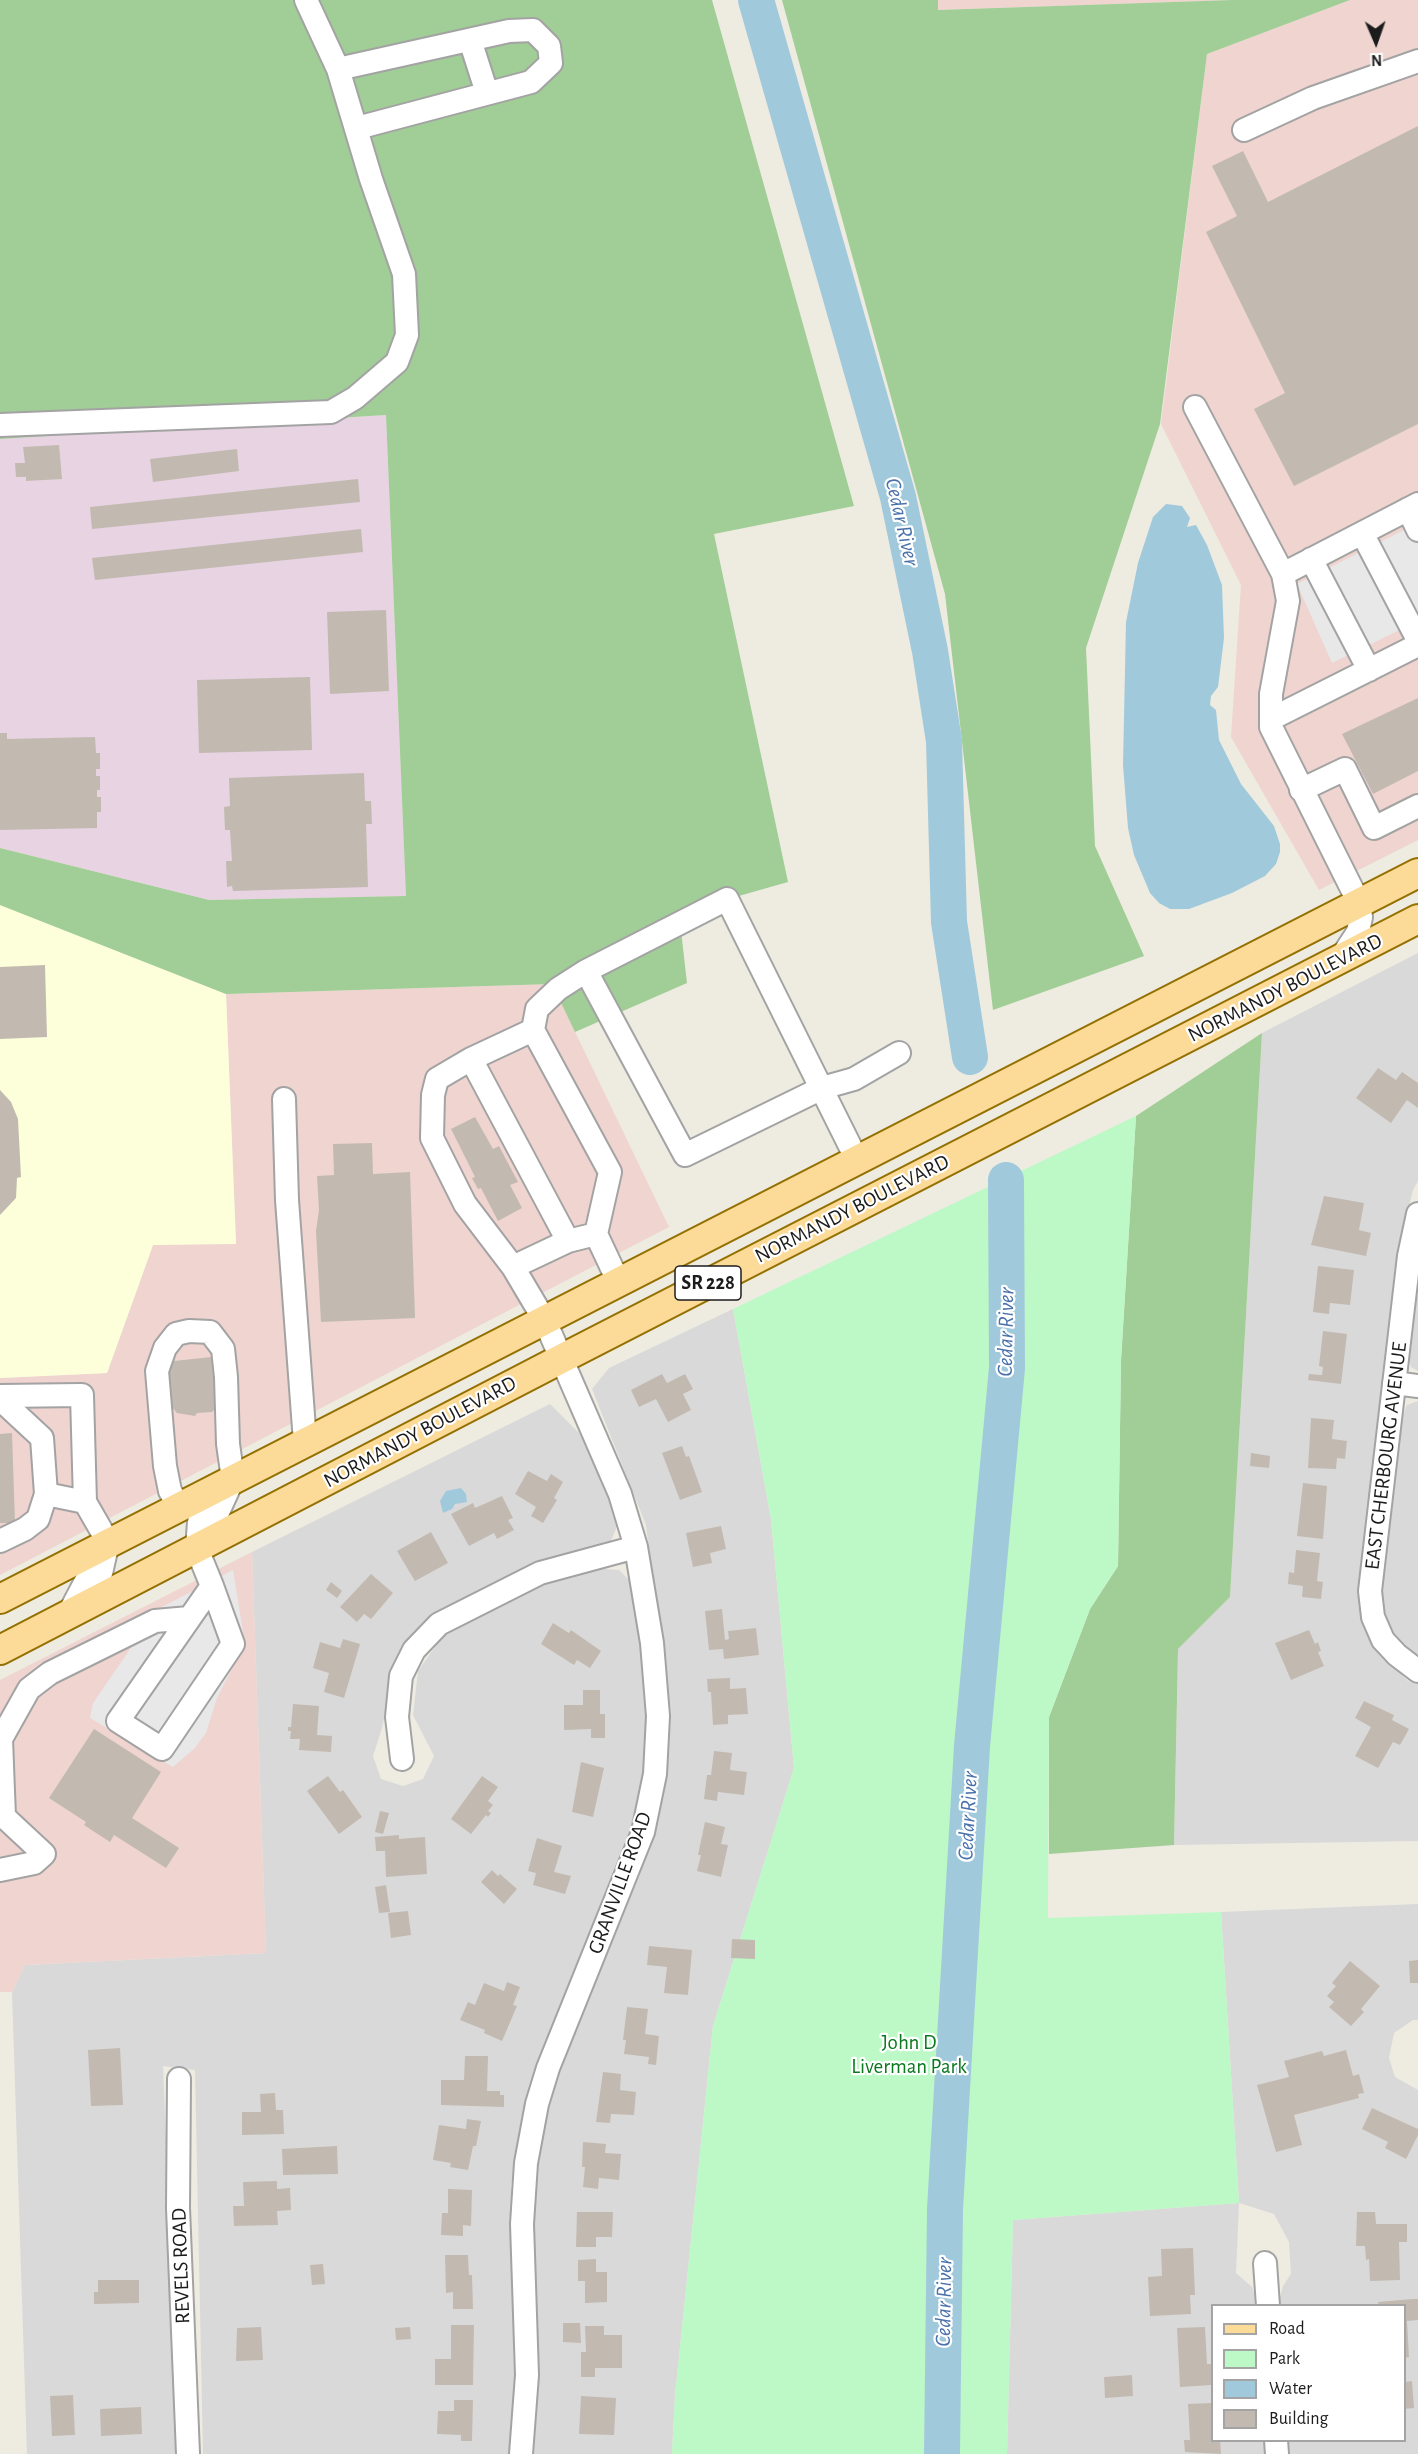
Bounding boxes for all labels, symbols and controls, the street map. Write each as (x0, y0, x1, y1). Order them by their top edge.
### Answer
north arrow (1346, 12, 1406, 72)
text: N (1371, 52, 1382, 68)
water label: Cedar River (879, 476, 925, 568)
street label: NORMANDY BOULEVARD (1184, 928, 1386, 1048)
street label: NORMANDY BOULEVARD (751, 1149, 953, 1269)
road number: SR 228 (675, 1266, 741, 1300)
water label: Cedar River (992, 1287, 1020, 1377)
street label: EAST CHERBOURG AVENUE (1360, 1341, 1412, 1571)
street label: NORMANDY BOULEVARD (319, 1370, 521, 1494)
water label: Cedar River (952, 1771, 984, 1861)
street label: GRANVILLE ROAD (583, 1809, 657, 1957)
park label: John D Liverman Park (851, 2030, 967, 2080)
street label: REVELS ROAD (166, 2208, 196, 2324)
water label: Cedar River (930, 2257, 958, 2347)
legend (1211, 2304, 1406, 2442)
text: Road (1269, 2320, 1305, 2338)
text: Park (1269, 2350, 1300, 2368)
text: Water (1269, 2380, 1312, 2398)
text: Building (1269, 2410, 1328, 2428)

